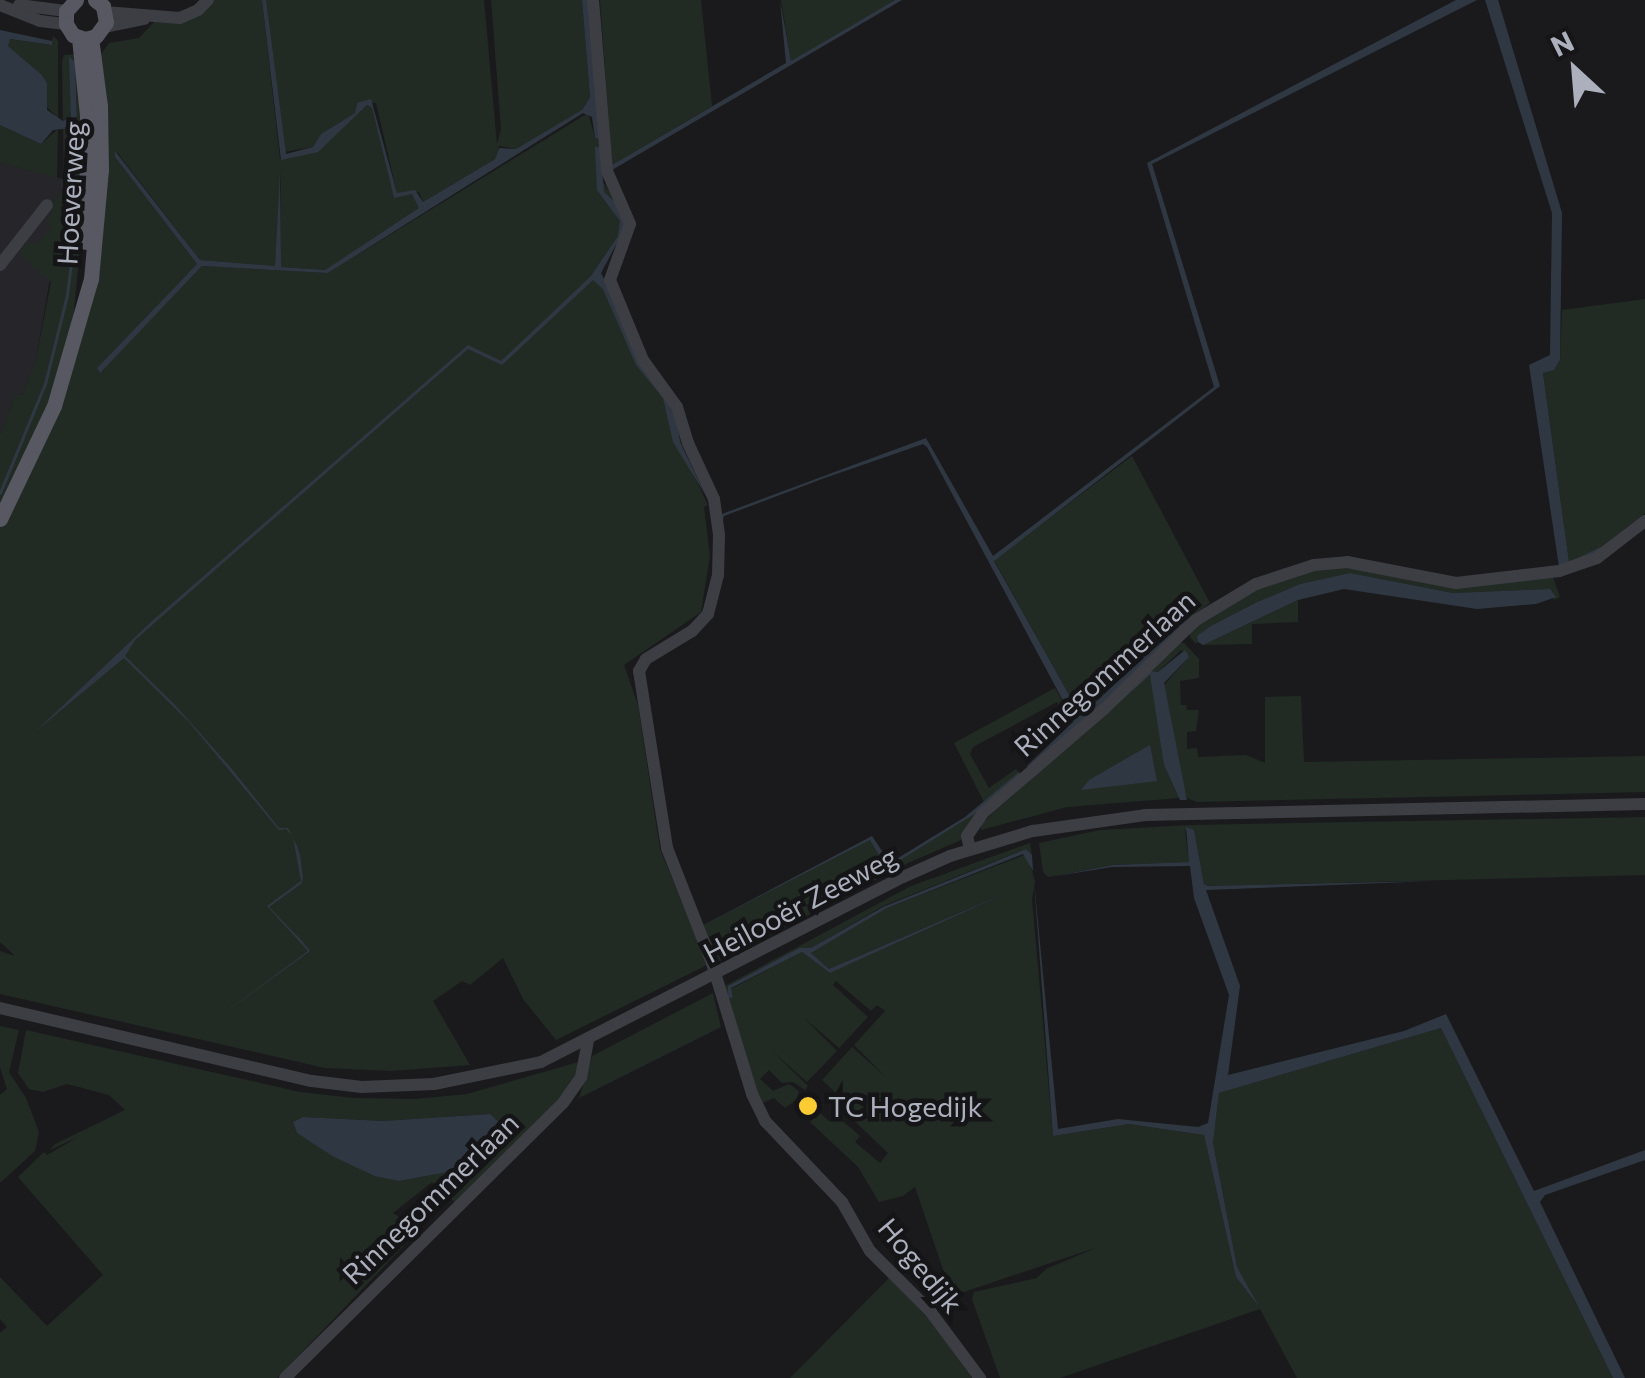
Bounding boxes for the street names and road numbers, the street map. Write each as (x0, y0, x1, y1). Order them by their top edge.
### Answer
street label: Hoeverweg (49, 120, 91, 266)
street label: Rinnegommerlaan (1007, 583, 1201, 763)
street label: Heilooër Zeeweg (697, 839, 903, 969)
street label: Rinnegommerlaan (335, 1105, 525, 1291)
street label: Hogedijk (872, 1211, 970, 1319)

